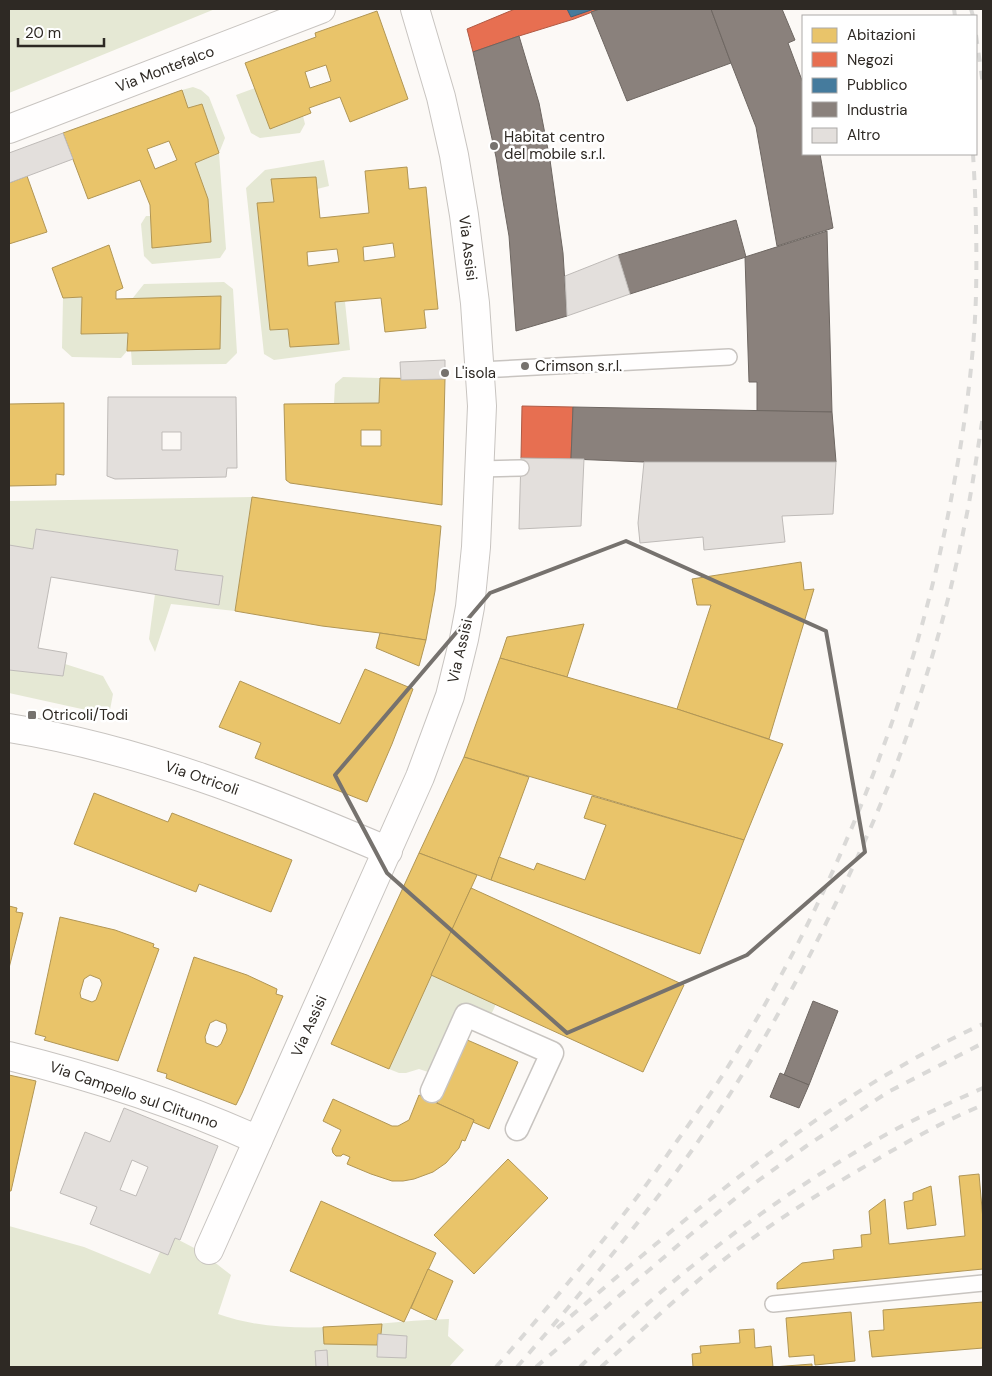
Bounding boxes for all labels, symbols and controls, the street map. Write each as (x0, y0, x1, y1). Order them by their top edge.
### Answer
scale bar (18, 15, 104, 47)
legend (802, 15, 977, 155)
text: 20 m (25, 23, 61, 43)
text: Abitazioni (847, 25, 916, 45)
street label: Via Montefalco (113, 41, 217, 97)
text: Negozi (847, 50, 893, 70)
text: Pubblico (847, 75, 908, 95)
text: Industria (847, 100, 908, 120)
text: Altro (847, 125, 880, 145)
place label: Habitat centro del mobile s.r.l. (504, 127, 605, 164)
marker: Habitat centro del mobile s.r.l. (488, 140, 500, 152)
street label: Via Assisi (454, 214, 482, 282)
place label: Crimson s.r.l. (535, 356, 622, 376)
marker: Crimson s.r.l. (519, 360, 531, 372)
place label: L'isola (455, 363, 496, 383)
marker: L'isola (439, 367, 451, 379)
street label: Via Assisi (443, 617, 477, 685)
place label: Otricoli/Todi (42, 705, 128, 725)
marker: Otricoli/Todi (26, 709, 38, 721)
street label: Via Otricoli (162, 756, 242, 800)
street label: Via Assisi (287, 992, 331, 1060)
street label: Via Campello sul Clitunno (47, 1057, 221, 1133)

